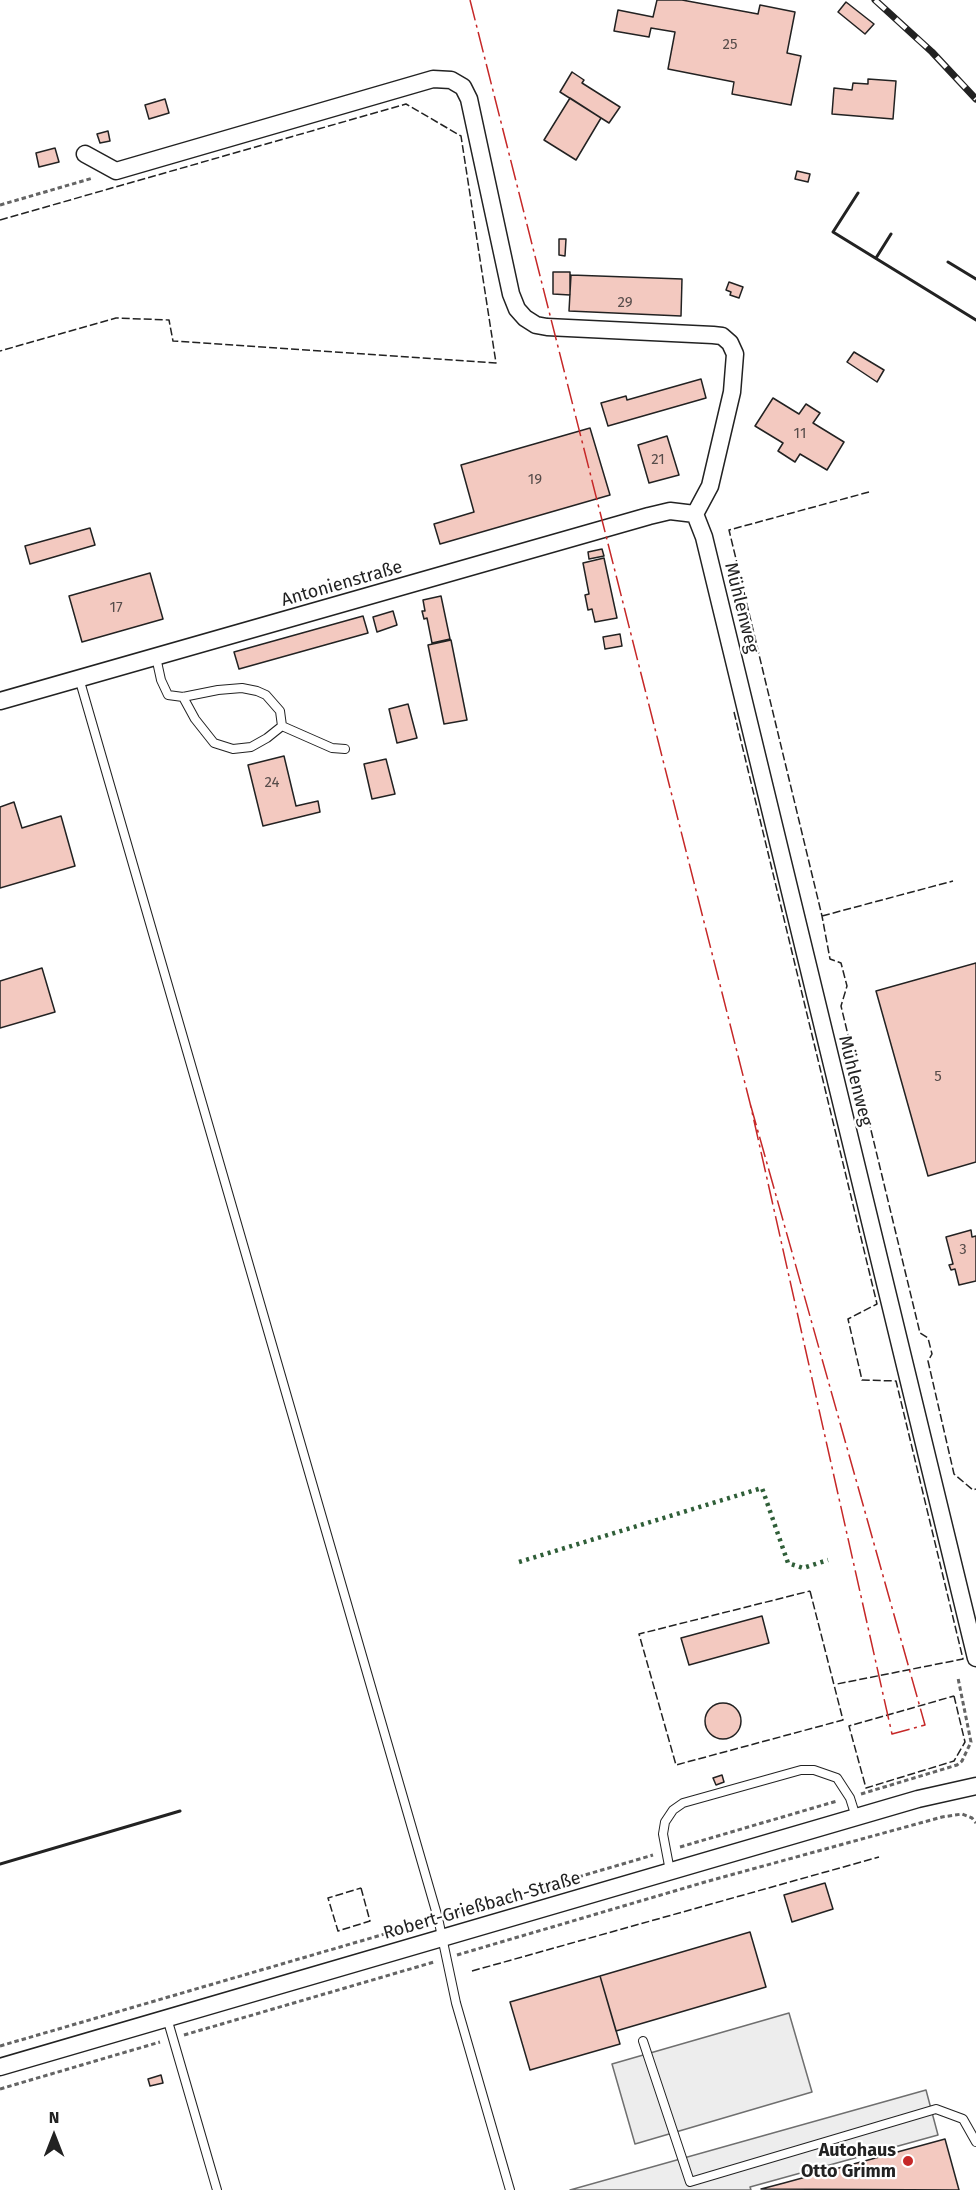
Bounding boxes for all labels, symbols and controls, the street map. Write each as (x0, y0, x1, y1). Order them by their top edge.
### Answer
house number: 25 (723, 36, 737, 54)
house number: 29 (617, 294, 633, 312)
house number: 11 (794, 425, 806, 443)
house number: 21 (651, 451, 665, 469)
house number: 19 (528, 471, 542, 489)
street label: Antonienstraße (279, 556, 405, 612)
street label: Mühlenweg (719, 560, 763, 656)
house number: 17 (109, 599, 123, 617)
house number: 24 (265, 774, 279, 792)
street label: Mühlenweg (833, 1033, 877, 1129)
house number: 5 (934, 1068, 942, 1086)
house number: 3 (959, 1241, 967, 1259)
street label: Robert-Grießbach-Straße (381, 1867, 583, 1945)
north arrow (24, 2106, 84, 2166)
text: N (49, 2108, 59, 2127)
place label: Autohaus Otto Grimm (801, 2140, 896, 2182)
marker: Autohaus Otto Grimm (901, 2154, 915, 2168)

